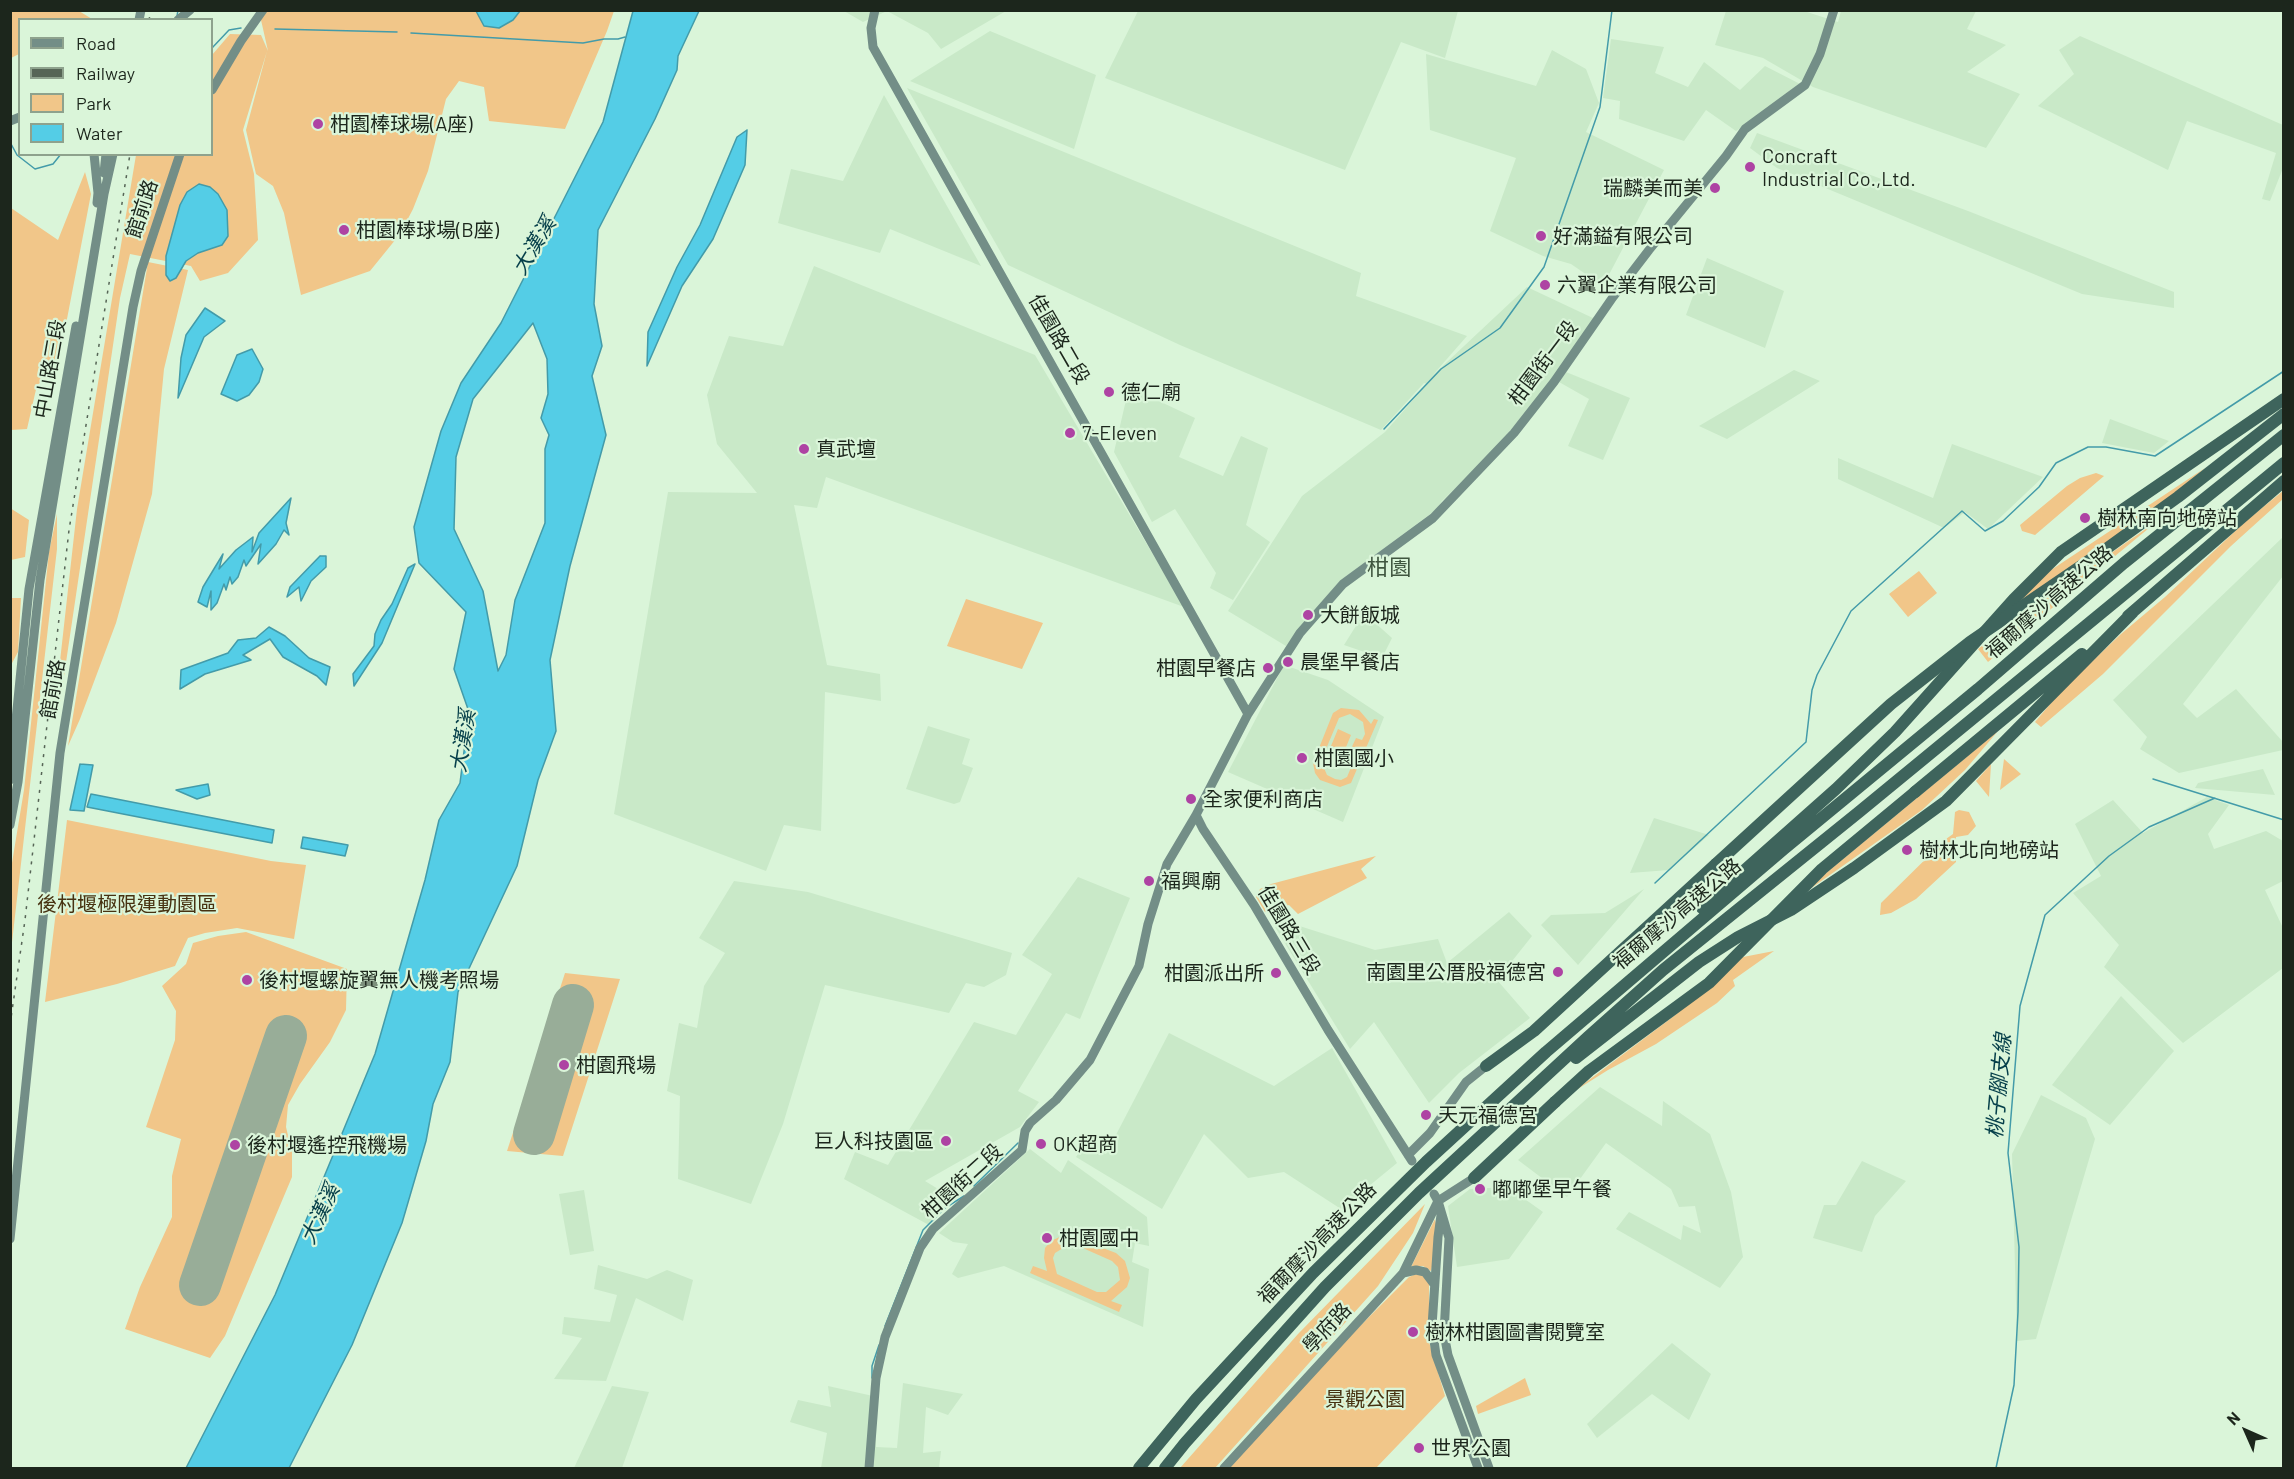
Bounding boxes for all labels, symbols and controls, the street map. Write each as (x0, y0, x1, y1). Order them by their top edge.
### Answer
legend (18, 18, 213, 156)
text: Road (76, 32, 116, 54)
text: Railway (76, 62, 135, 84)
text: Park (76, 92, 111, 114)
place label: 柑園棒球場(A座) (330, 112, 473, 136)
marker: 柑園棒球場(A座) (311, 117, 325, 131)
text: Water (76, 122, 123, 144)
place label: Concraft Industrial Co.,Ltd. (1762, 144, 1916, 191)
marker: Concraft Industrial Co.,Ltd. (1743, 160, 1757, 174)
place label: 瑞麟美而美 (1603, 176, 1703, 200)
street label: 館前路 (121, 177, 163, 241)
marker: 瑞麟美而美 (1708, 181, 1722, 195)
water label: 大漢溪 (507, 213, 561, 279)
place label: 柑園棒球場(B座) (356, 218, 499, 242)
marker: 柑園棒球場(B座) (337, 223, 351, 237)
place label: 好滿鎰有限公司 (1553, 224, 1693, 248)
marker: 好滿鎰有限公司 (1534, 229, 1548, 243)
place label: 六翼企業有限公司 (1557, 273, 1717, 297)
marker: 六翼企業有限公司 (1538, 278, 1552, 292)
street label: 佳園路二段 (1024, 290, 1094, 388)
street label: 柑園街一段 (1503, 316, 1583, 410)
street label: 中山路三段 (29, 318, 71, 420)
place label: 德仁廟 (1121, 380, 1181, 404)
marker: 德仁廟 (1102, 385, 1116, 399)
place label: 7-Eleven (1082, 421, 1157, 445)
marker: 7-Eleven (1063, 426, 1077, 440)
place label: 真武壇 (816, 437, 876, 461)
marker: 真武壇 (797, 442, 811, 456)
place label: 樹林南向地磅站 (2097, 506, 2237, 530)
marker: 樹林南向地磅站 (2078, 511, 2092, 525)
street label: 福爾摩沙高速公路 (1981, 540, 2117, 664)
district label: 柑園 (1367, 555, 1411, 581)
place label: 大餅飯城 (1320, 603, 1400, 627)
marker: 大餅飯城 (1301, 608, 1315, 622)
place label: 晨堡早餐店 (1300, 650, 1400, 674)
marker: 晨堡早餐店 (1281, 655, 1295, 669)
place label: 柑園早餐店 (1156, 656, 1256, 680)
street label: 館前路 (36, 657, 70, 721)
marker: 柑園早餐店 (1261, 661, 1275, 675)
water label: 大漢溪 (446, 708, 480, 774)
place label: 柑園國小 (1314, 746, 1394, 770)
marker: 柑園國小 (1295, 751, 1309, 765)
place label: 全家便利商店 (1203, 787, 1323, 811)
marker: 全家便利商店 (1184, 792, 1198, 806)
place label: 樹林北向地磅站 (1919, 838, 2059, 862)
marker: 樹林北向地磅站 (1900, 843, 1914, 857)
street label: 福爾摩沙高速公路 (1608, 853, 1746, 975)
place label: 福興廟 (1161, 869, 1221, 893)
marker: 福興廟 (1142, 874, 1156, 888)
street label: 佳園路三段 (1253, 881, 1325, 979)
park label: 後村堰極限運動園區 (37, 892, 217, 916)
place label: 南園里公厝股福德宮 (1366, 960, 1546, 984)
place label: 柑園派出所 (1164, 961, 1264, 985)
marker: 南園里公厝股福德宮 (1551, 965, 1565, 979)
marker: 柑園派出所 (1269, 966, 1283, 980)
place label: 後村堰螺旋翼無人機考照場 (259, 968, 499, 992)
marker: 後村堰螺旋翼無人機考照場 (240, 973, 254, 987)
water label: 桃子腳支線 (1982, 1033, 2016, 1139)
place label: 柑園飛場 (576, 1053, 656, 1077)
marker: 柑園飛場 (557, 1058, 571, 1072)
place label: 天元福德宮 (1438, 1103, 1538, 1127)
marker: 天元福德宮 (1419, 1108, 1433, 1122)
place label: 巨人科技園區 (814, 1129, 934, 1153)
place label: OK超商 (1053, 1132, 1118, 1156)
place label: 後村堰遙控飛機場 (247, 1133, 407, 1157)
marker: 巨人科技園區 (939, 1134, 953, 1148)
marker: OK超商 (1034, 1137, 1048, 1151)
marker: 後村堰遙控飛機場 (228, 1138, 242, 1152)
street label: 柑園街二段 (917, 1139, 1007, 1223)
street label: 福爾摩沙高速公路 (1253, 1177, 1381, 1309)
place label: 嘟嘟堡早午餐 (1492, 1177, 1612, 1201)
water label: 大漢溪 (295, 1180, 345, 1248)
marker: 嘟嘟堡早午餐 (1473, 1182, 1487, 1196)
place label: 柑園國中 (1059, 1226, 1139, 1250)
marker: 柑園國中 (1040, 1231, 1054, 1245)
street label: 學府路 (1298, 1298, 1356, 1358)
place label: 樹林柑園圖書閱覽室 (1425, 1320, 1605, 1344)
marker: 樹林柑園圖書閱覽室 (1406, 1325, 1420, 1339)
park label: 景觀公園 (1325, 1387, 1405, 1411)
north arrow (2216, 1401, 2276, 1461)
text: N (2222, 1407, 2243, 1428)
place label: 世界公園 (1431, 1436, 1511, 1460)
marker: 世界公園 (1412, 1441, 1426, 1455)

